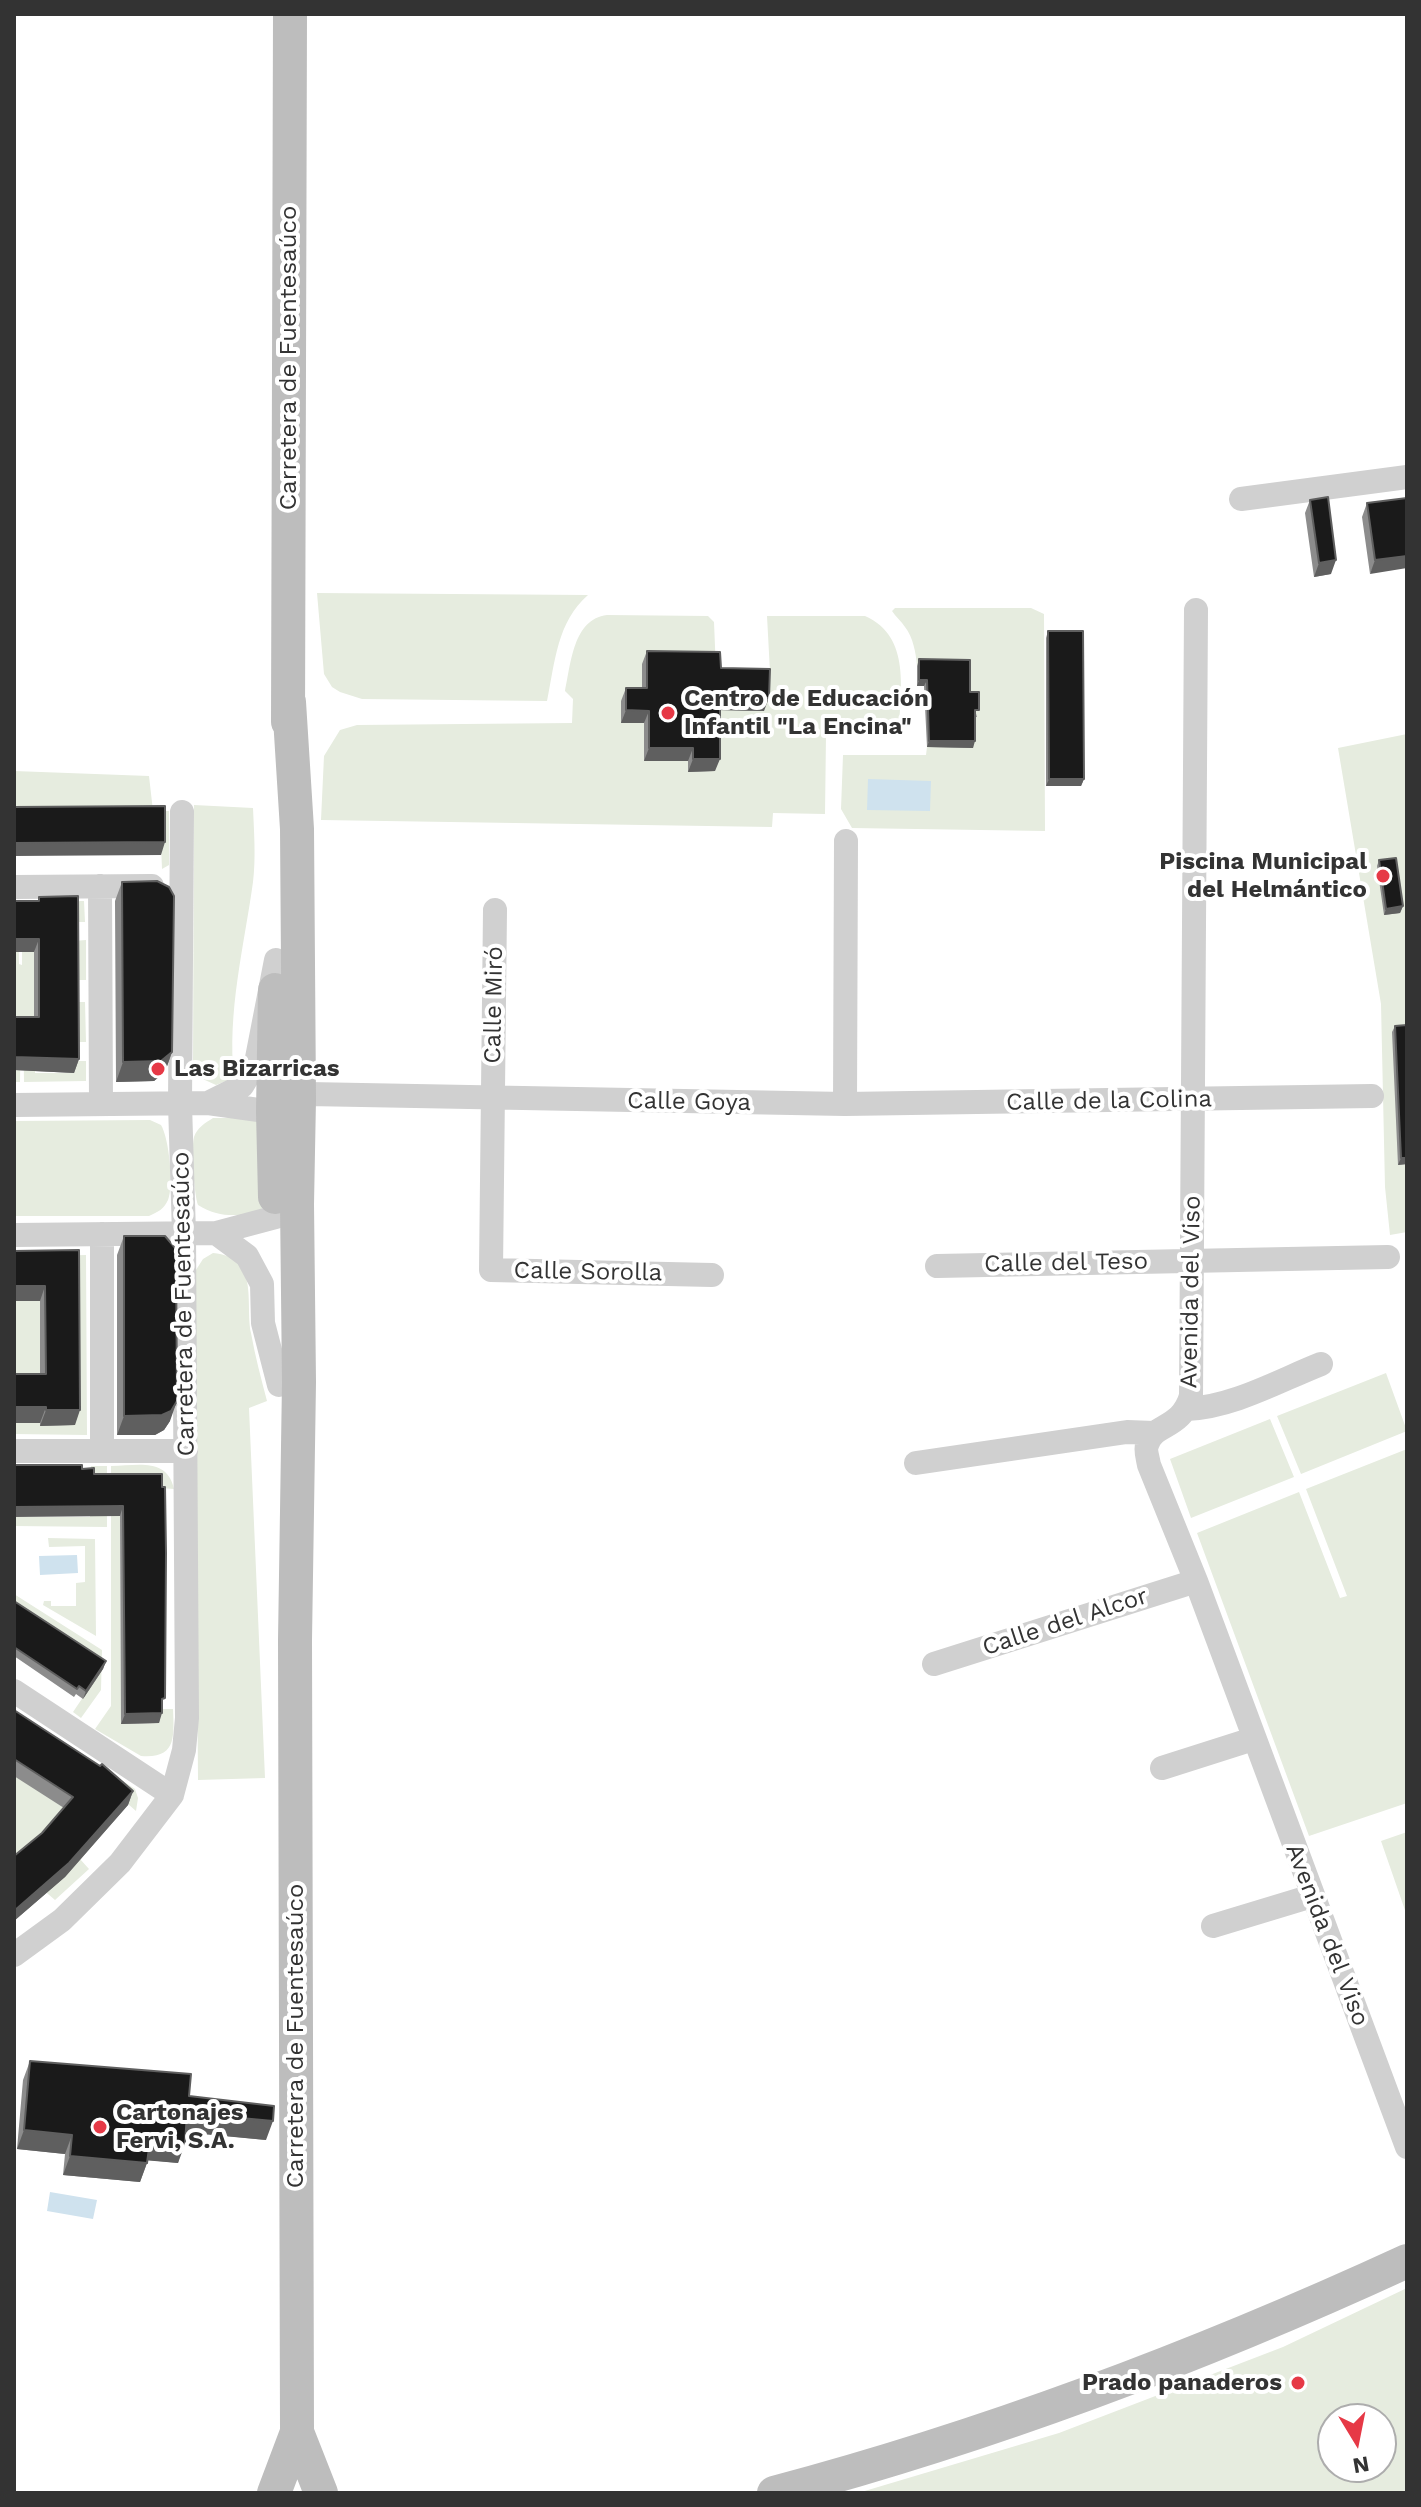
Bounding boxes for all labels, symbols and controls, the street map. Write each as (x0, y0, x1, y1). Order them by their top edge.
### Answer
street label: Carretera de Fuentesaúco (275, 206, 303, 510)
place label: Centro de Educación Infantil "La Encina" (684, 685, 929, 741)
marker: Centro de Educación Infantil "La Encina" (659, 704, 677, 722)
place label: Piscina Municipal del Helmántico (1159, 848, 1367, 904)
marker: Piscina Municipal del Helmántico (1374, 867, 1392, 885)
street label: Calle Miró (479, 946, 509, 1064)
place label: Las Bizarricas (174, 1055, 340, 1083)
marker: Las Bizarricas (149, 1060, 167, 1078)
street label: Calle de la Colina (1006, 1085, 1212, 1117)
street label: Calle Goya (627, 1087, 751, 1117)
street label: Carretera de Fuentesaúco (167, 1151, 201, 1457)
street label: Avenida del Viso (1175, 1195, 1207, 1389)
street label: Calle del Teso (984, 1247, 1148, 1279)
street label: Calle Sorolla (513, 1256, 663, 1288)
street label: Calle del Alcor (979, 1582, 1151, 1662)
street label: Avenida del Viso (1279, 1840, 1375, 2030)
street label: Carretera de Fuentesaúco (282, 1884, 310, 2188)
place label: Cartonajes Fervi, S.A. (116, 2099, 244, 2155)
marker: Cartonajes Fervi, S.A. (91, 2118, 109, 2136)
place label: Prado panaderos (1082, 2369, 1282, 2397)
marker: Prado panaderos (1289, 2374, 1307, 2392)
north arrow (1317, 2403, 1397, 2483)
text: N (1351, 2451, 1371, 2479)

